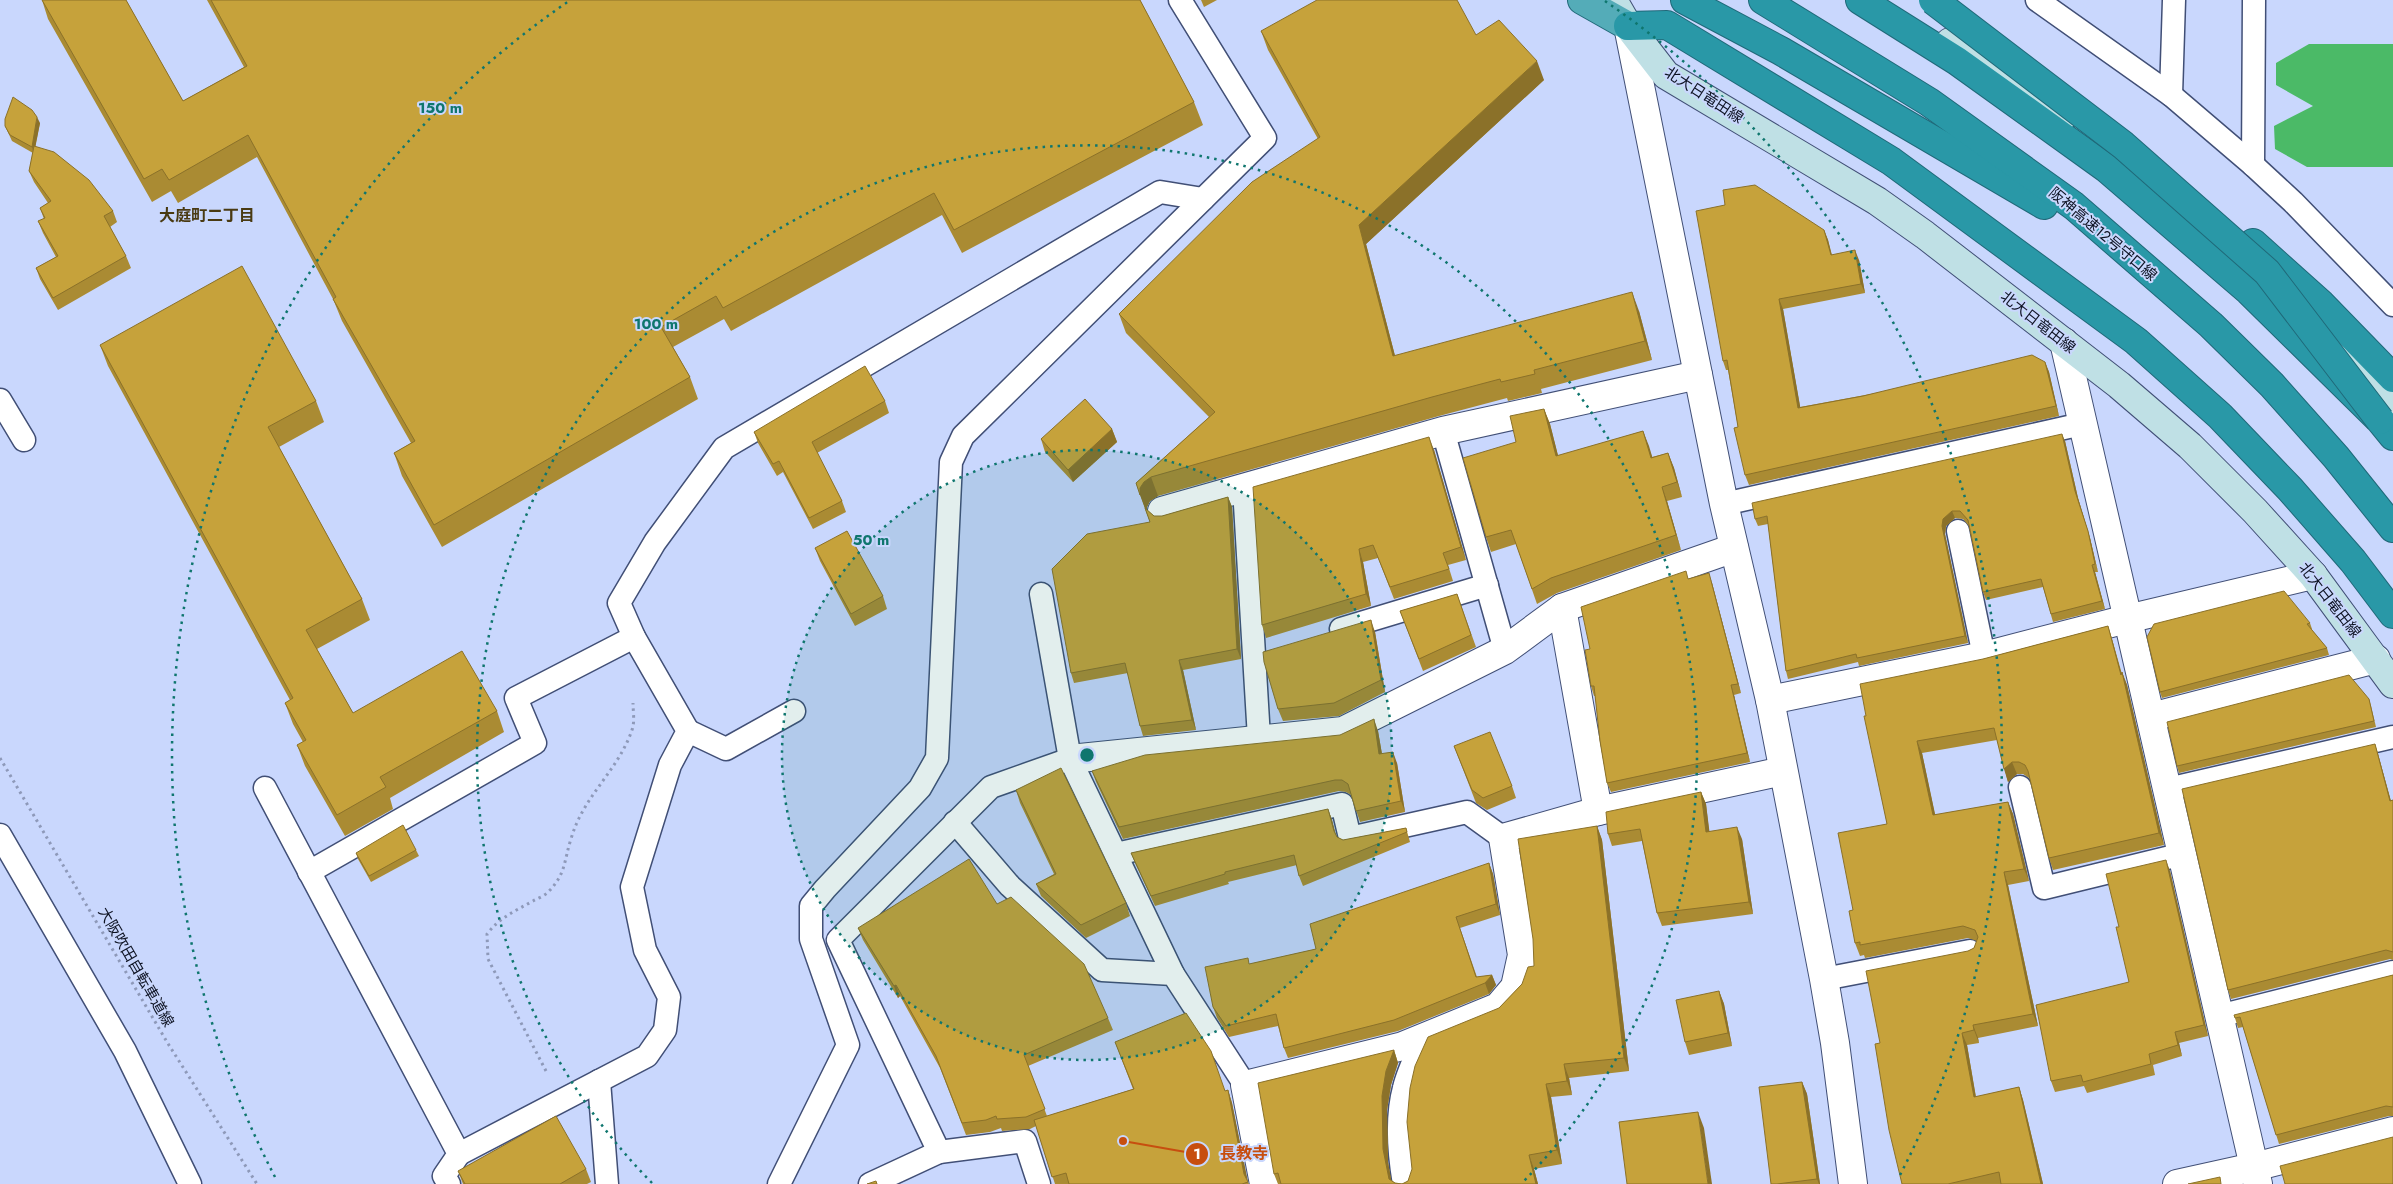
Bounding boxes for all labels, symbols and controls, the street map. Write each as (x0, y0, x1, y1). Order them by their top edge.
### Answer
street label: 北大日竜田線 (1660, 61, 1748, 129)
text: 150 m (418, 97, 462, 119)
street label: 阪神高速12号守口線 (2044, 182, 2162, 286)
district label: 大庭町二丁目 (159, 204, 255, 227)
street label: 北大日竜田線 (1996, 286, 2080, 358)
text: 100 m (634, 313, 678, 335)
text: 50 m (853, 529, 889, 551)
street label: 北大日竜田線 (2294, 558, 2366, 642)
centre of rings (1078, 746, 1096, 764)
street label: 大阪吹田自転車道線 (93, 903, 179, 1031)
callout: 長教寺 (1185, 1138, 1278, 1169)
text: 長教寺 (1220, 1142, 1268, 1165)
text: 1 (1193, 1143, 1201, 1165)

